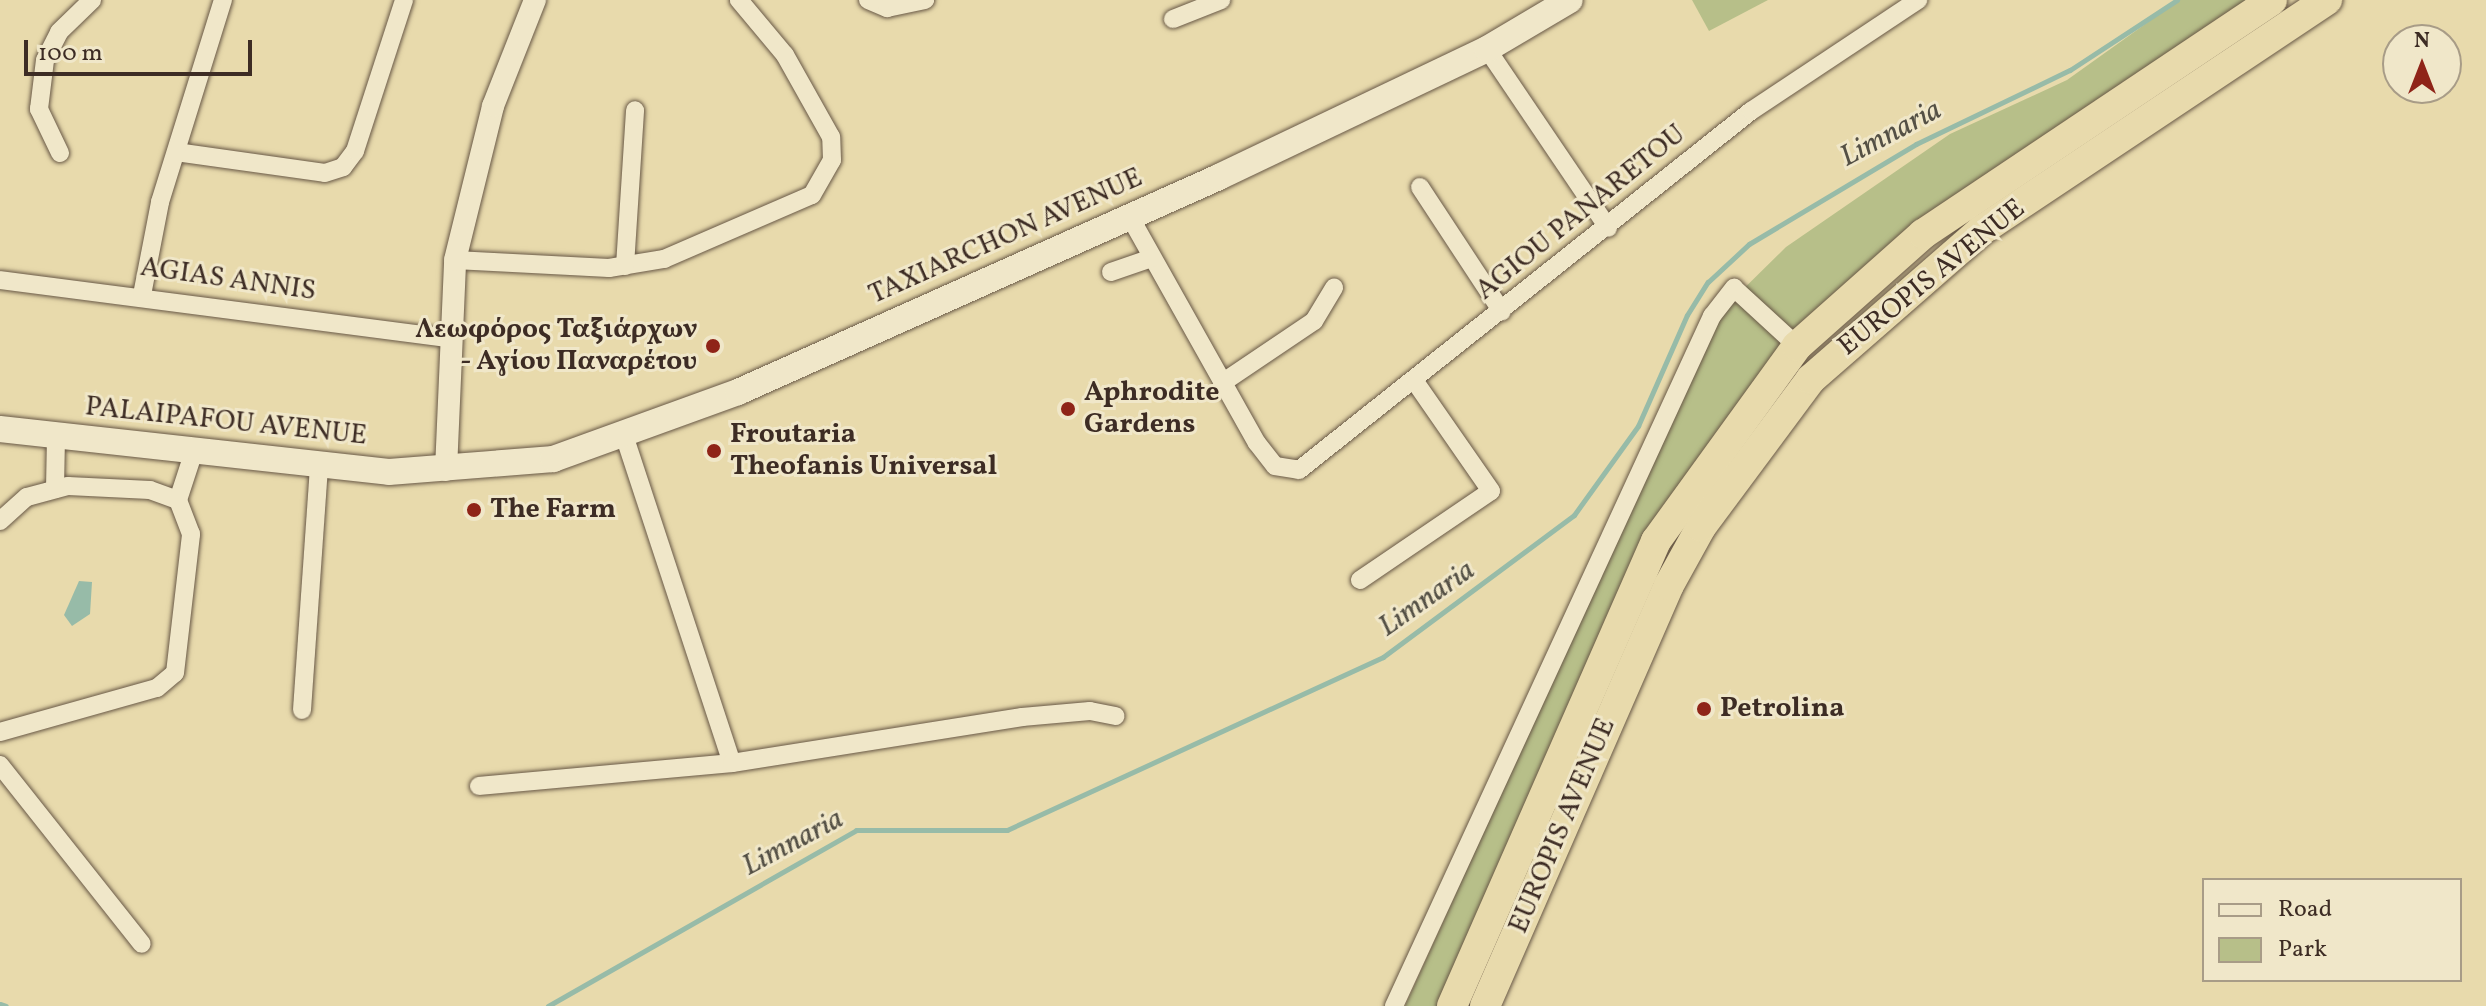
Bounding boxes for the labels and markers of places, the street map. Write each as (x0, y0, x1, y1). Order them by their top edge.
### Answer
place label: Λεωφόρος Ταξιάρχων - Αγίου Παναρέτου (415, 313, 697, 379)
marker: Λεωφόρος Ταξιάρχων - Αγίου Παναρέτου (704, 337, 722, 355)
place label: Aphrodite Gardens (1084, 376, 1220, 442)
marker: Aphrodite Gardens (1059, 400, 1077, 418)
place label: Froutaria Theofanis Universal (730, 418, 997, 484)
marker: Froutaria Theofanis Universal (705, 442, 723, 460)
place label: The Farm (490, 493, 616, 527)
marker: The Farm (465, 501, 483, 519)
place label: Petrolina (1720, 692, 1844, 726)
marker: Petrolina (1695, 700, 1713, 718)

